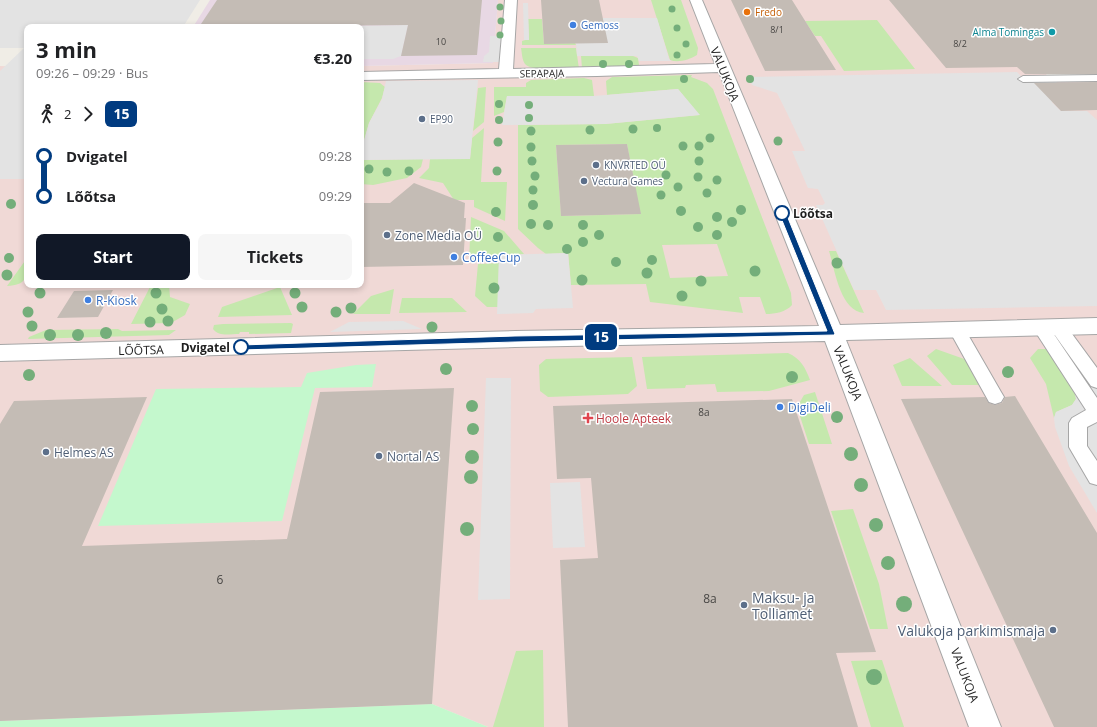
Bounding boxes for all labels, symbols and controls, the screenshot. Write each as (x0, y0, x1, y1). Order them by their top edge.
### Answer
place label: Fredo (755, 5, 782, 19)
marker: Fredo (742, 7, 752, 17)
place label: Gemoss (581, 18, 619, 32)
marker: Gemoss (568, 20, 578, 30)
house number: 8/1 (770, 23, 784, 36)
place label: Alma Tomingas (973, 25, 1044, 39)
marker: Alma Tomingas (1047, 27, 1057, 37)
text: 3 min (36, 34, 97, 64)
house number: 10 (436, 35, 446, 48)
house number: 8/2 (953, 37, 967, 50)
street label: VALUKOJA (706, 44, 744, 104)
text: €3.20 (313, 48, 352, 68)
text: 09:26 – 09:29 · Bus (36, 64, 148, 82)
street label: SEPAPAJA (520, 66, 565, 80)
icon: walk (36, 103, 58, 125)
icon: forward (77, 103, 99, 125)
text: 15 (113, 104, 129, 123)
text: 2 (64, 105, 71, 123)
place label: EP90 (430, 112, 453, 126)
marker: EP90 (417, 114, 427, 124)
text: Dvigatel (66, 146, 128, 166)
text: 09:28 (319, 147, 352, 165)
place label: KNVRTED OÜ (604, 158, 666, 172)
marker: KNVRTED OÜ (591, 160, 601, 170)
place label: Vectura Games (592, 174, 663, 188)
marker: Vectura Games (579, 176, 589, 186)
text: Lõõtsa (66, 186, 116, 206)
text: 09:29 (319, 187, 352, 205)
marker: Lõõtsa (774, 205, 790, 221)
place label: Lõõtsa (793, 205, 833, 222)
place label: Zone Media OÜ (395, 227, 482, 244)
marker: Zone Media OÜ (382, 230, 392, 240)
button: Start (36, 234, 190, 280)
button: Tickets (198, 234, 352, 280)
place label: CoffeeCup (462, 249, 521, 266)
marker: CoffeeCup (449, 252, 459, 262)
place label: R-Kiosk (96, 292, 138, 309)
marker: R-Kiosk (83, 295, 93, 305)
line badge: 15 (583, 324, 619, 350)
text: 15 (593, 327, 609, 346)
place label: Dvigatel (181, 339, 230, 356)
marker: Dvigatel (233, 339, 249, 355)
street label: LÕÕTSA (118, 341, 164, 359)
street label: VALUKOJA (829, 343, 867, 403)
place label: DigiDeli (788, 399, 831, 416)
marker: DigiDeli (775, 402, 785, 412)
house number: 8a (698, 405, 710, 419)
place label: Hoole Apteek (596, 410, 672, 427)
marker: Hoole Apteek (583, 413, 593, 423)
place label: Helmes AS (54, 444, 113, 461)
marker: Helmes AS (41, 447, 51, 457)
place label: Nortal AS (387, 448, 439, 465)
marker: Nortal AS (374, 451, 384, 461)
house number: 6 (217, 571, 224, 588)
place label: Maksu- ja Tolliamet (752, 588, 814, 623)
house number: 8a (703, 590, 717, 607)
marker: Maksu- ja Tolliamet (739, 600, 749, 610)
place label: Valukoja parkimismaja (898, 621, 1045, 640)
marker: Valukoja parkimismaja (1048, 625, 1058, 635)
street label: VALUKOJA (947, 645, 983, 705)

